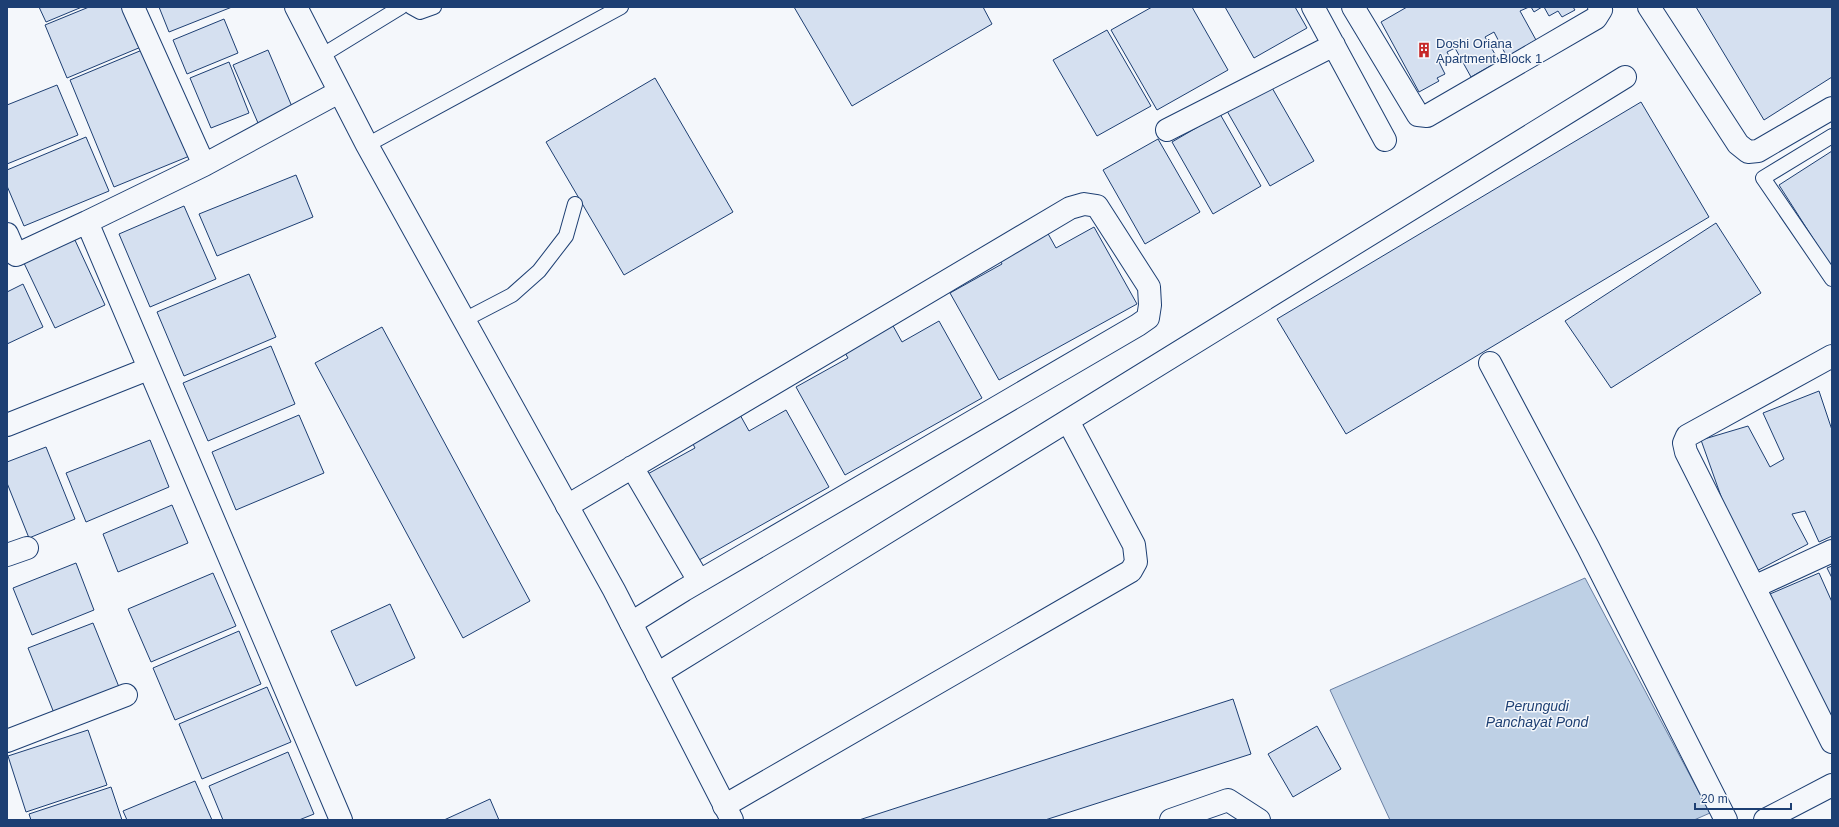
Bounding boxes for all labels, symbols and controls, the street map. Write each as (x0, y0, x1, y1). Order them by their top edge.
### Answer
place label: Doshi Oriana Apartment Block 1 (1436, 36, 1542, 66)
building icon: Doshi Oriana Apartment Block 1 (1415, 41, 1433, 59)
water label: Perungudi Panchayat Pond (1486, 698, 1590, 730)
scale bar (1695, 785, 1791, 811)
text: 20 m (1701, 792, 1728, 806)

